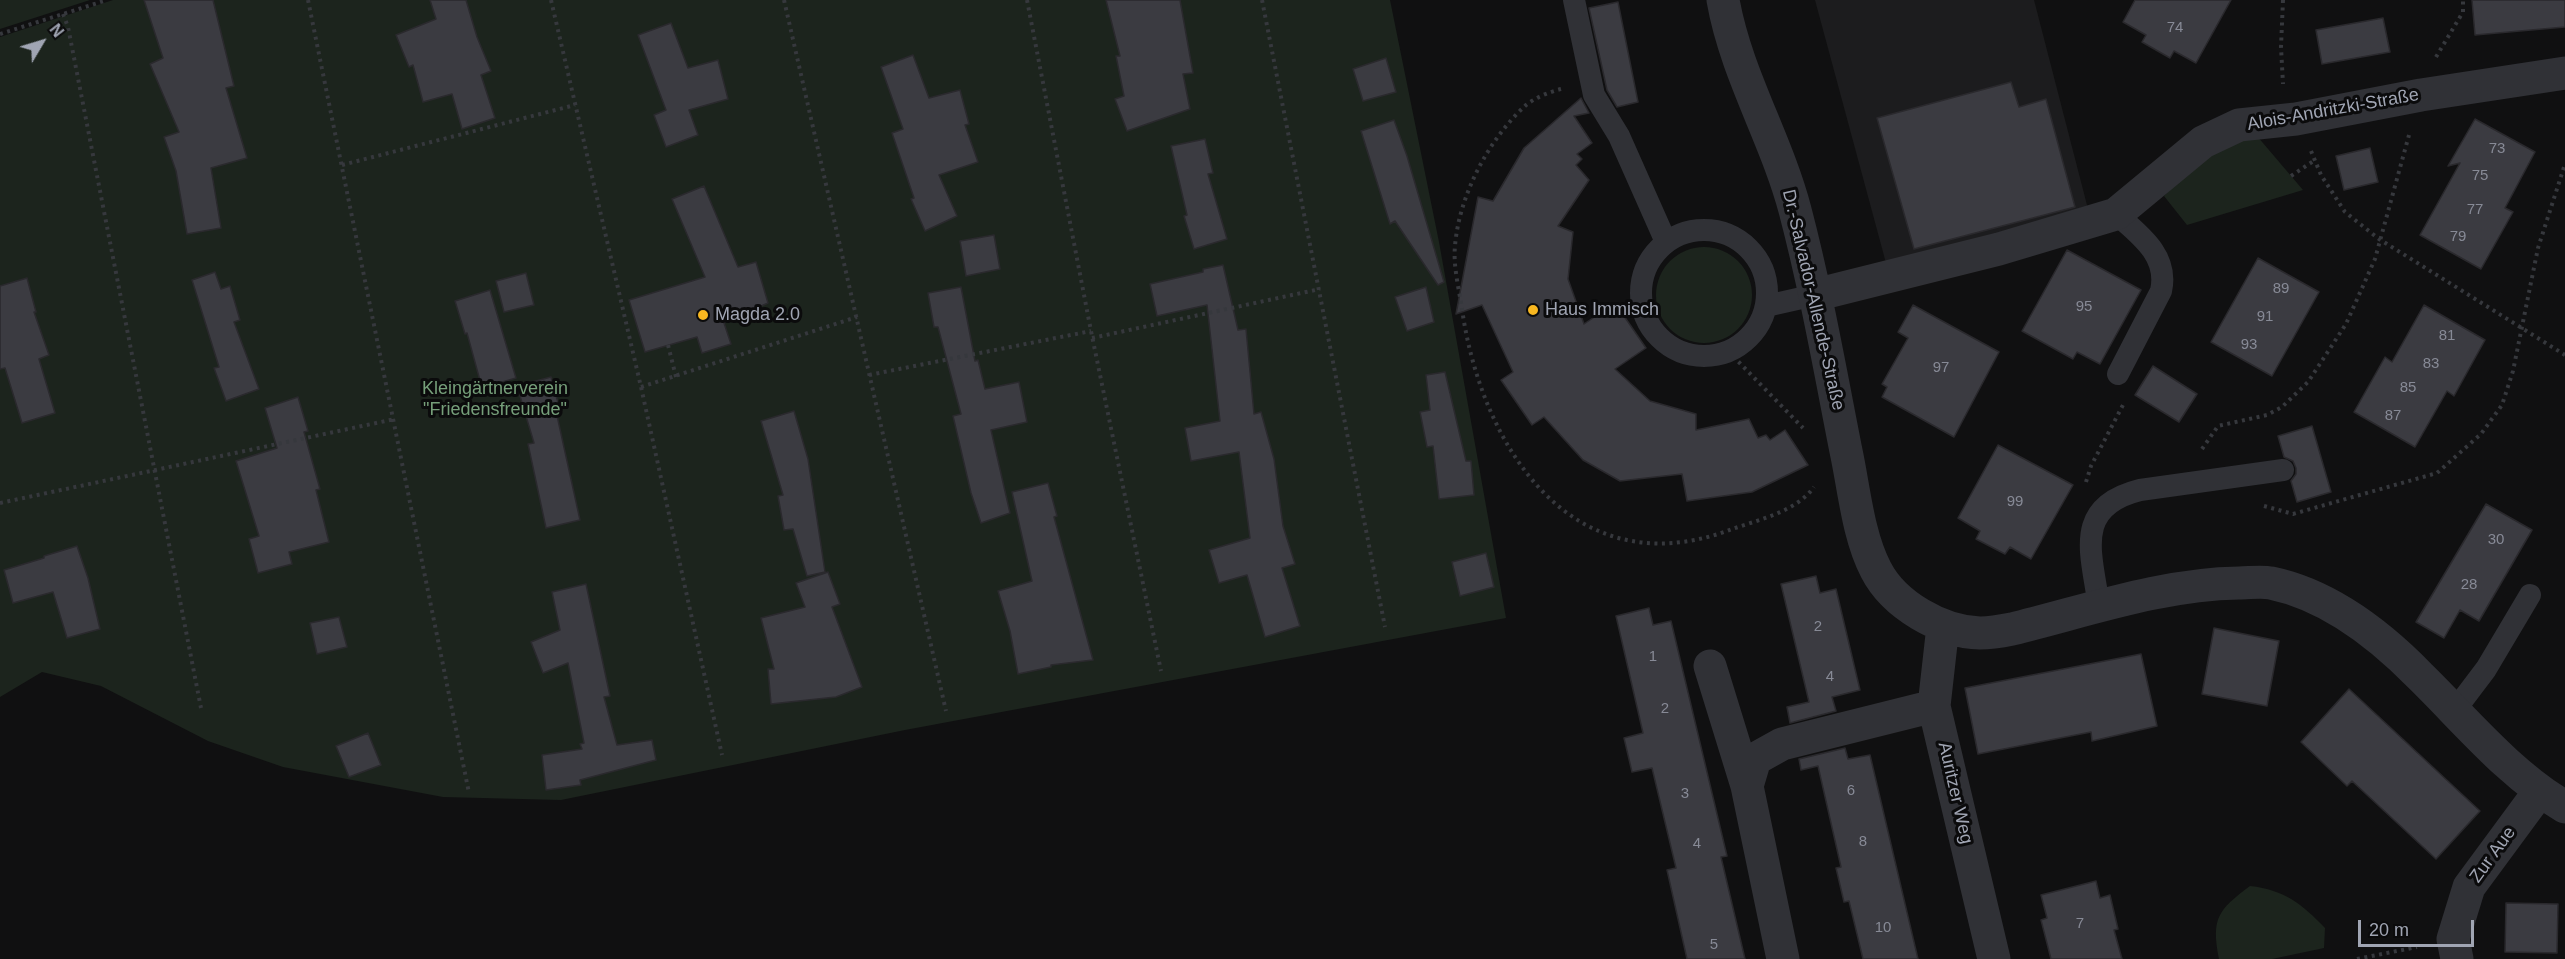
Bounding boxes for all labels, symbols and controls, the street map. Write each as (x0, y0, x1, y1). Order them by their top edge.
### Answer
north arrow (12, 12, 72, 72)
house number: 74 (2167, 19, 2183, 37)
text: N (46, 21, 67, 40)
street label: Alois-Andritzki-Straße (2245, 84, 2421, 136)
house number: 73 (2489, 140, 2505, 158)
house number: 75 (2472, 167, 2488, 185)
street label: Dr.-Salvador-Allende-Straße (1777, 187, 1849, 413)
house number: 77 (2467, 201, 2483, 219)
house number: 79 (2450, 228, 2466, 246)
house number: 89 (2273, 280, 2289, 298)
house number: 95 (2076, 298, 2092, 316)
place label: Haus Immisch (1545, 299, 1659, 321)
marker: Haus Immisch (1526, 303, 1540, 317)
place label: Magda 2.0 (715, 304, 800, 326)
marker: Magda 2.0 (696, 308, 710, 322)
house number: 91 (2257, 308, 2273, 326)
house number: 81 (2439, 327, 2455, 345)
house number: 93 (2241, 336, 2257, 354)
house number: 83 (2423, 355, 2439, 373)
house number: 97 (1933, 359, 1949, 377)
park label: Kleingärtnerverein "Friedensfreunde" (422, 378, 568, 420)
house number: 85 (2400, 379, 2416, 397)
house number: 87 (2385, 407, 2401, 425)
house number: 99 (2007, 493, 2023, 511)
house number: 30 (2488, 531, 2504, 549)
house number: 28 (2461, 576, 2477, 594)
house number: 2 (1814, 618, 1822, 636)
house number: 1 (1649, 648, 1657, 666)
house number: 4 (1826, 668, 1834, 686)
house number: 2 (1661, 700, 1669, 718)
street label: Auritzer Weg (1933, 740, 1977, 846)
house number: 6 (1847, 782, 1855, 800)
house number: 3 (1681, 785, 1689, 803)
street label: Zur Aue (2465, 823, 2521, 887)
house number: 8 (1859, 833, 1867, 851)
house number: 4 (1693, 835, 1701, 853)
scale bar (2361, 908, 2476, 946)
house number: 7 (2076, 915, 2084, 933)
house number: 10 (1875, 919, 1891, 937)
text: 20 m (2369, 920, 2409, 940)
house number: 5 (1710, 936, 1718, 954)

